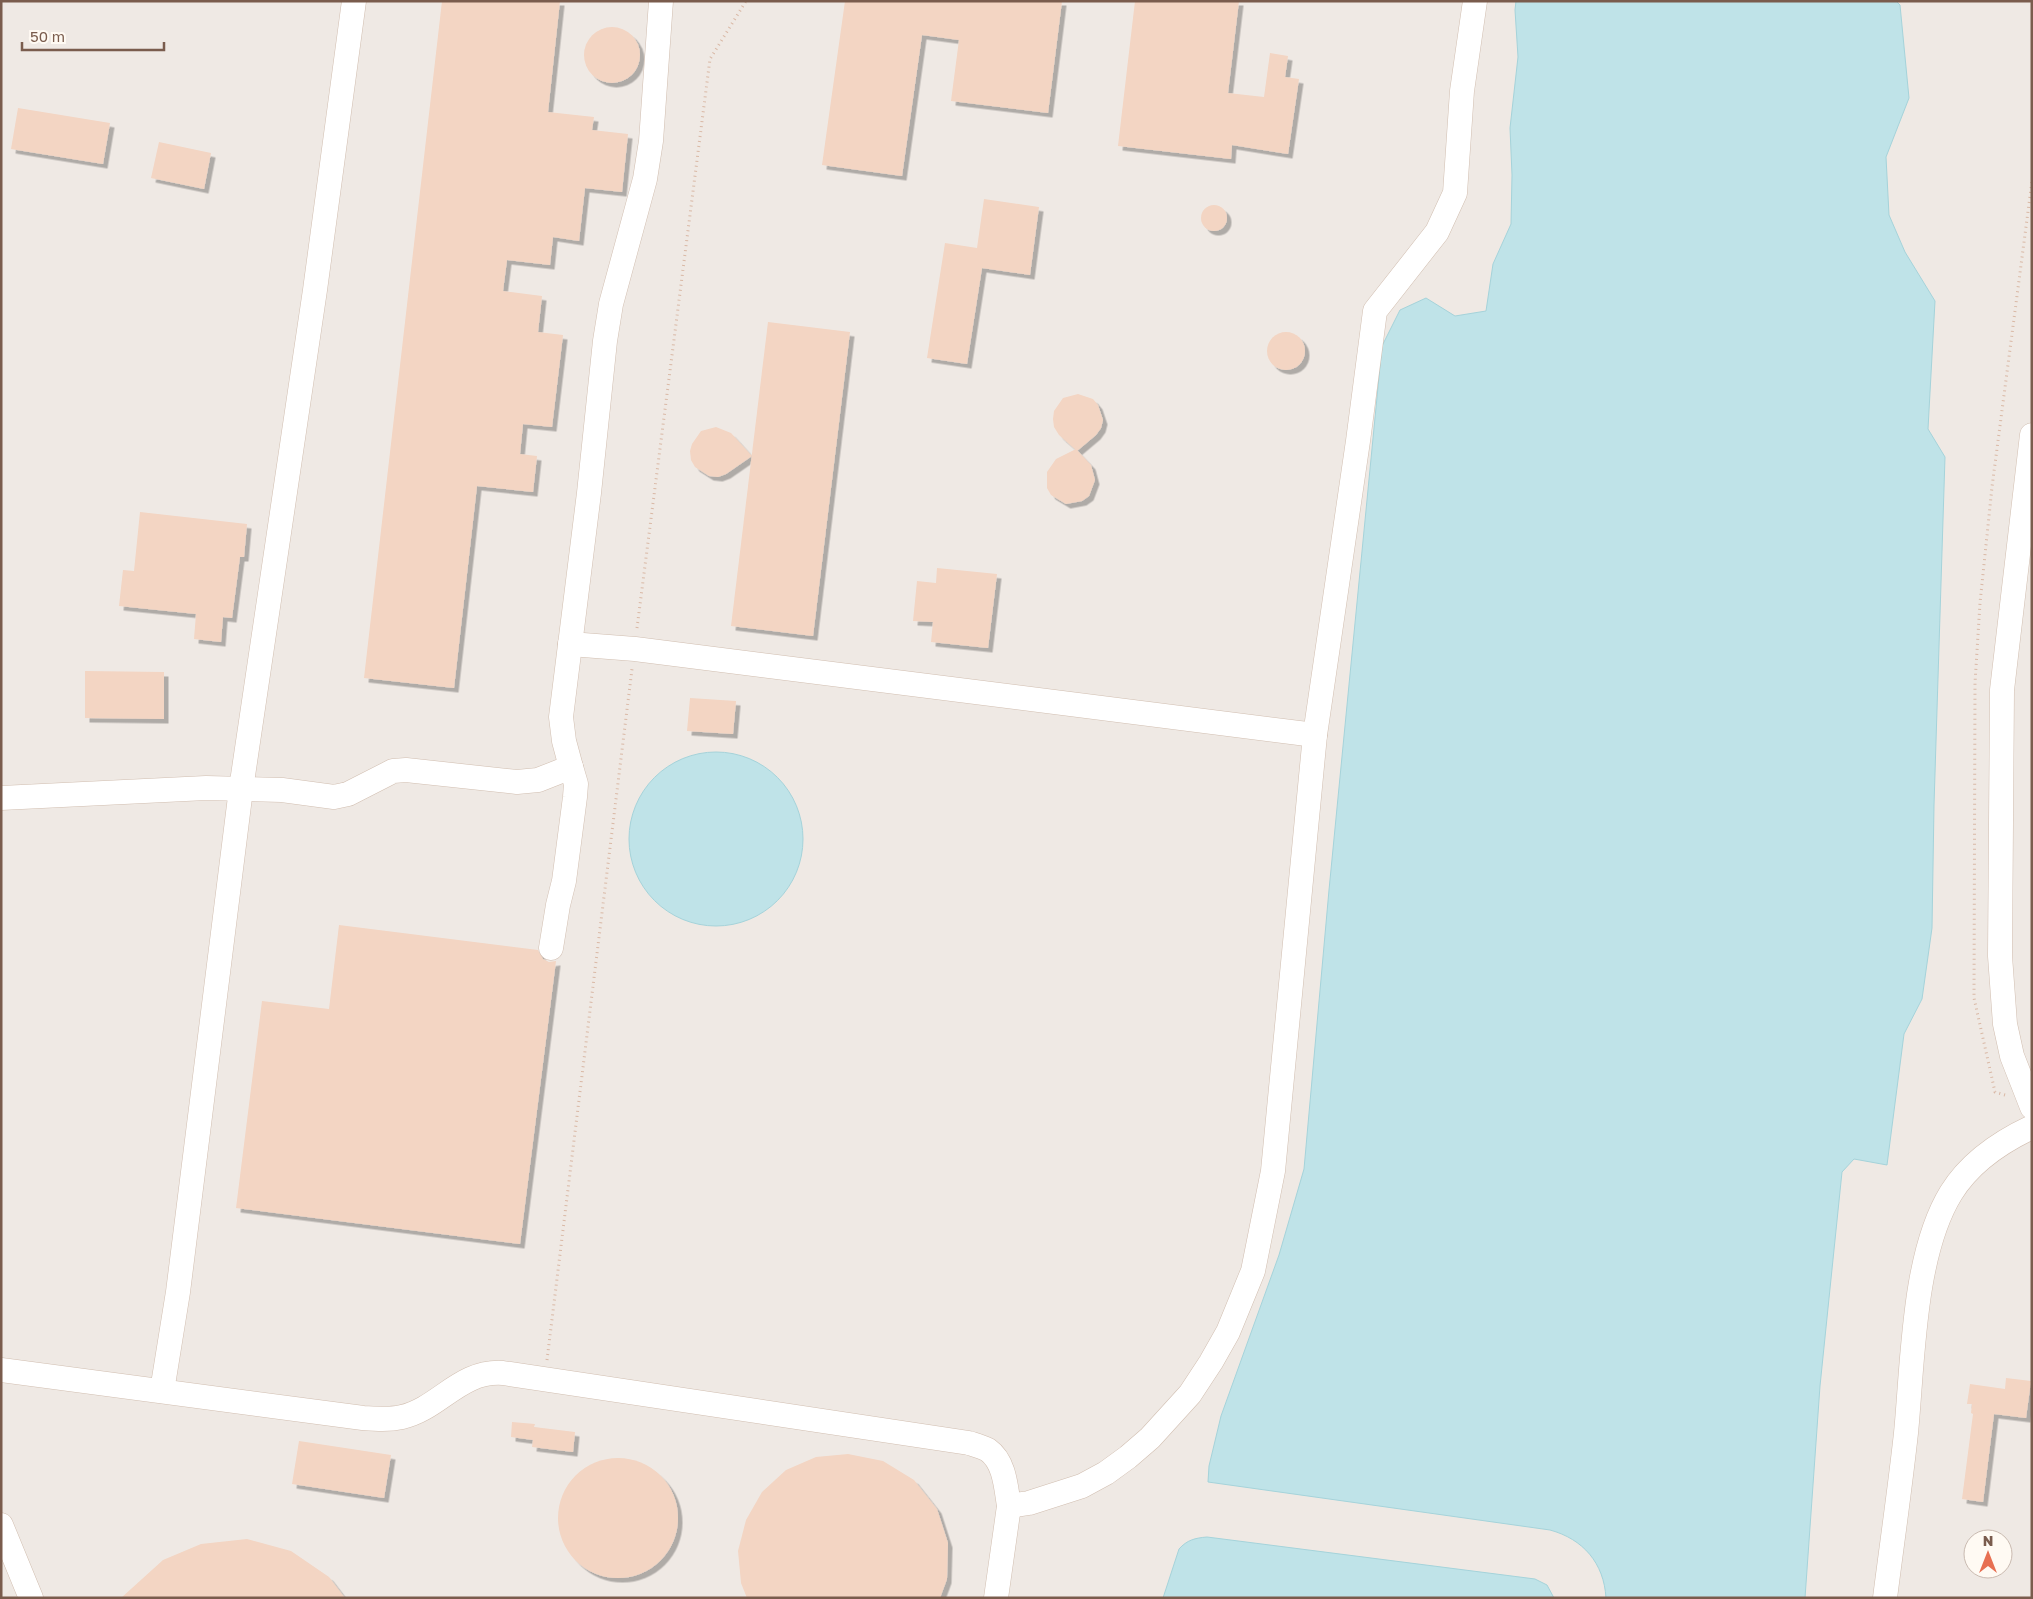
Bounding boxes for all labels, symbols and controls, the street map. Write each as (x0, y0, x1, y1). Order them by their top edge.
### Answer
scale bar (22, 20, 165, 52)
text: 50 m (30, 27, 65, 45)
north arrow (1963, 1529, 2013, 1579)
text: N (1983, 1532, 1993, 1549)

